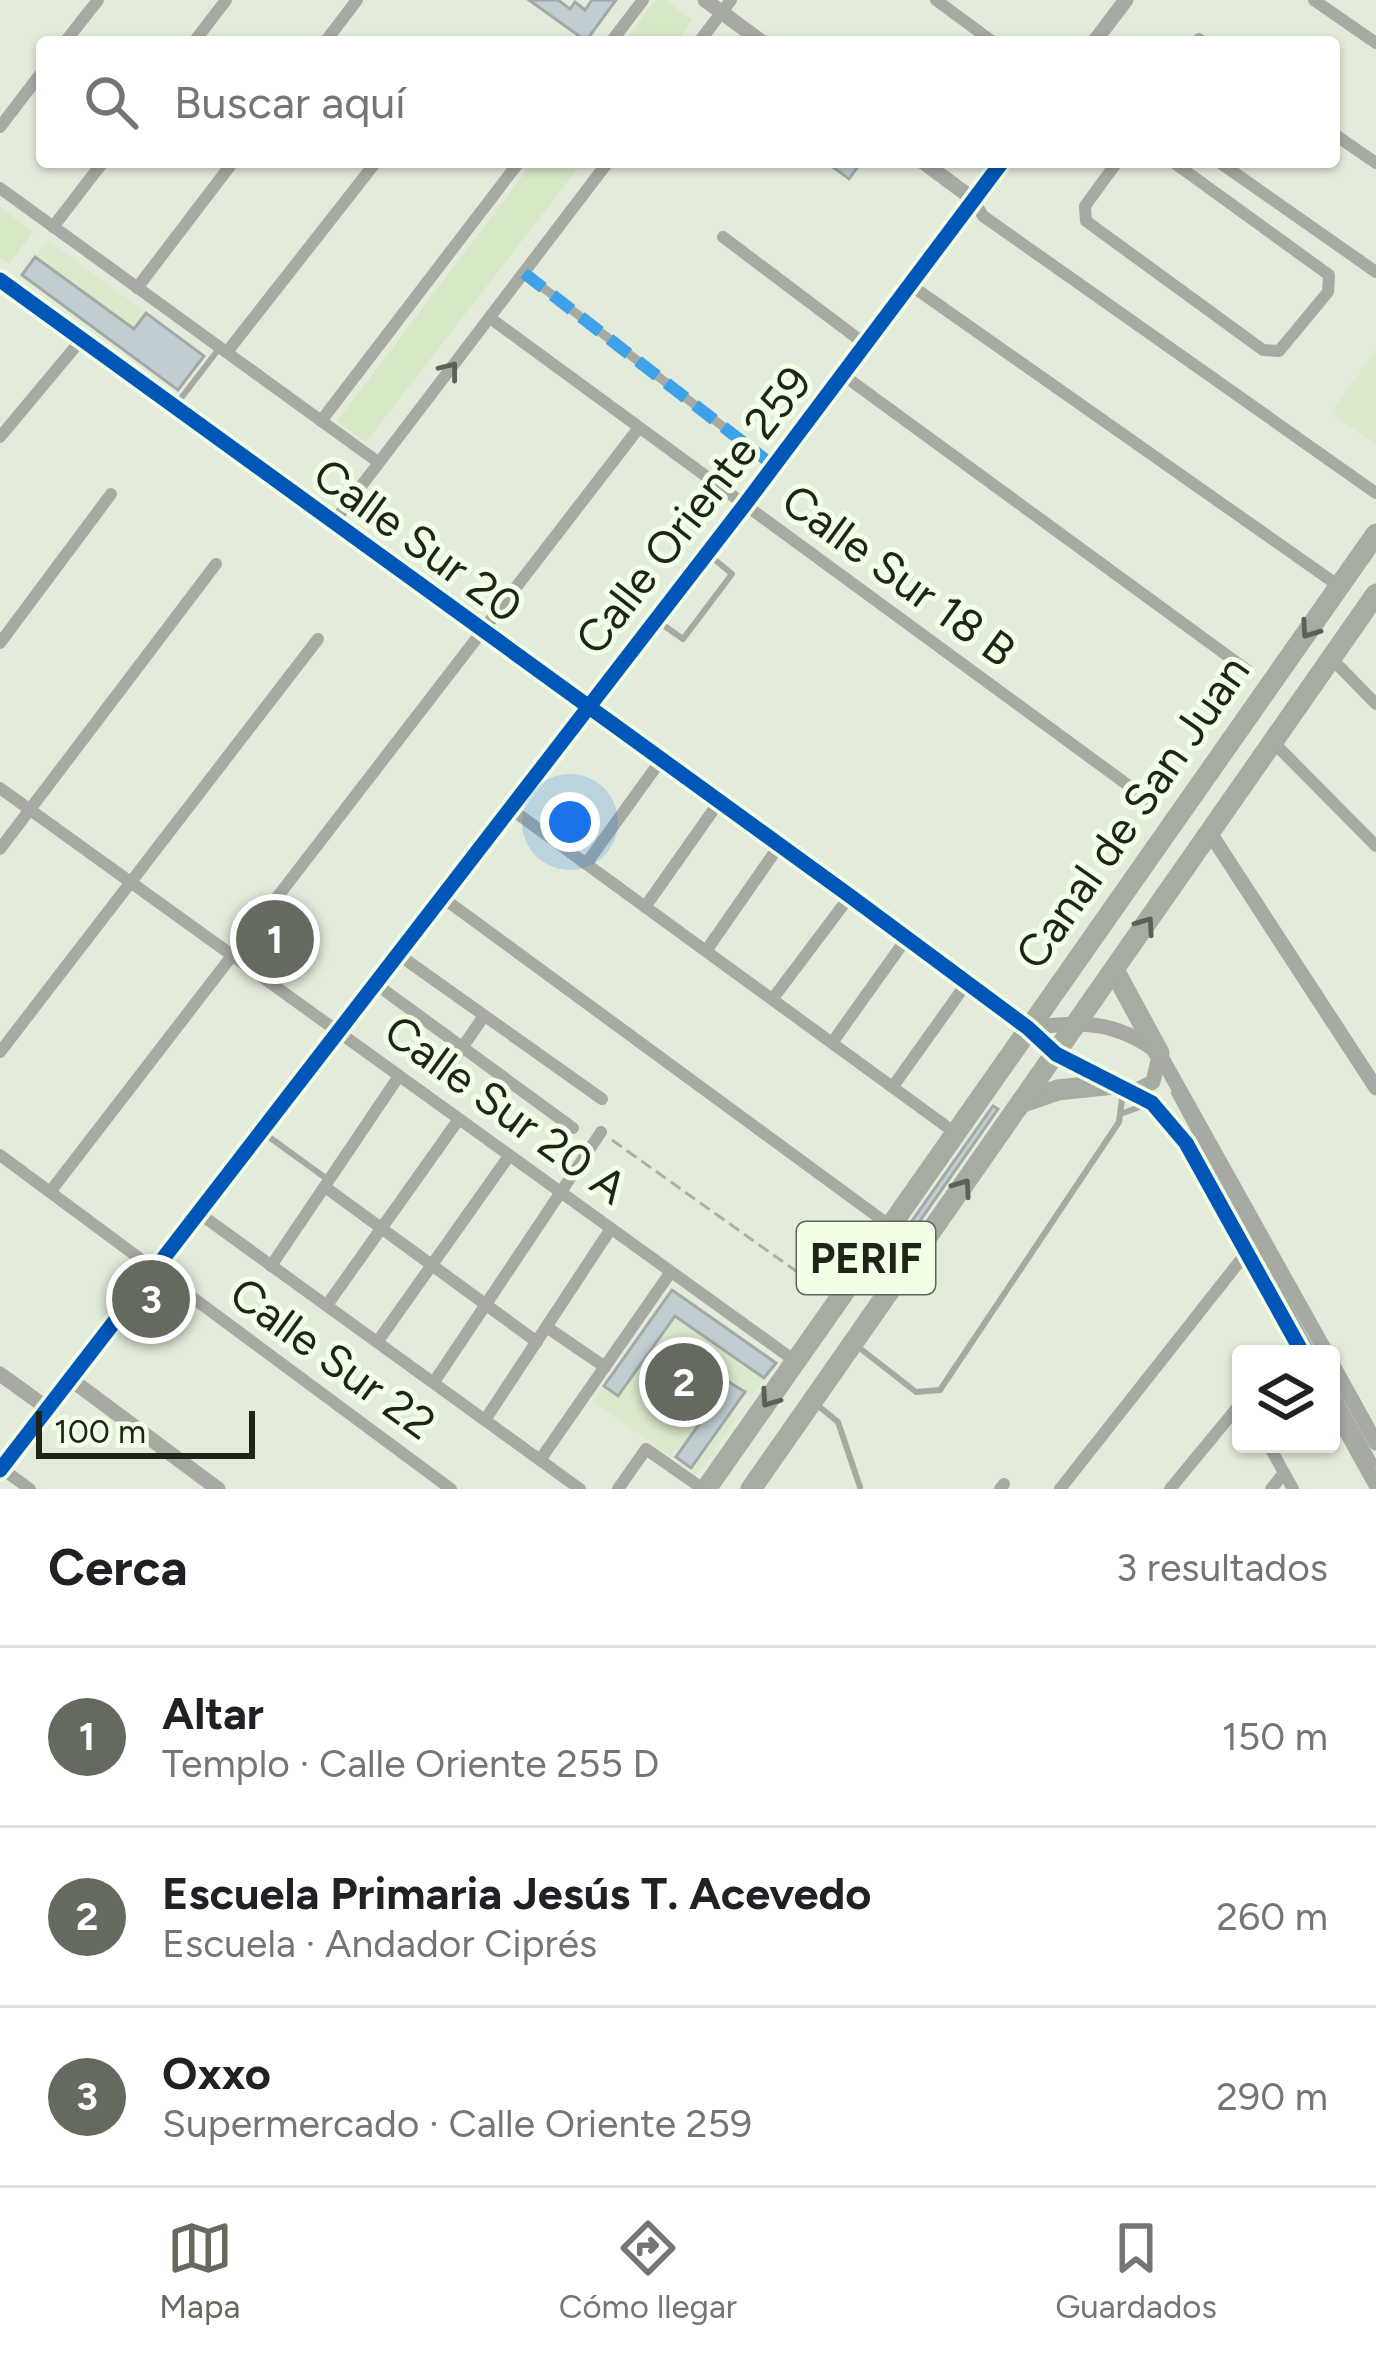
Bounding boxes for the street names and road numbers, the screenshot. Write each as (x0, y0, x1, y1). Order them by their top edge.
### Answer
street label: Calle Oriente 259 (564, 355, 822, 665)
street label: Calle Sur 20 (303, 446, 533, 634)
street label: Calle Sur 18 B (772, 472, 1026, 678)
street label: Canal de San Juan (1004, 645, 1260, 979)
street label: Calle Sur 20 A (375, 1003, 638, 1215)
road number: PERIF (797, 1222, 935, 1294)
street label: Calle Sur 22 (220, 1266, 446, 1450)

